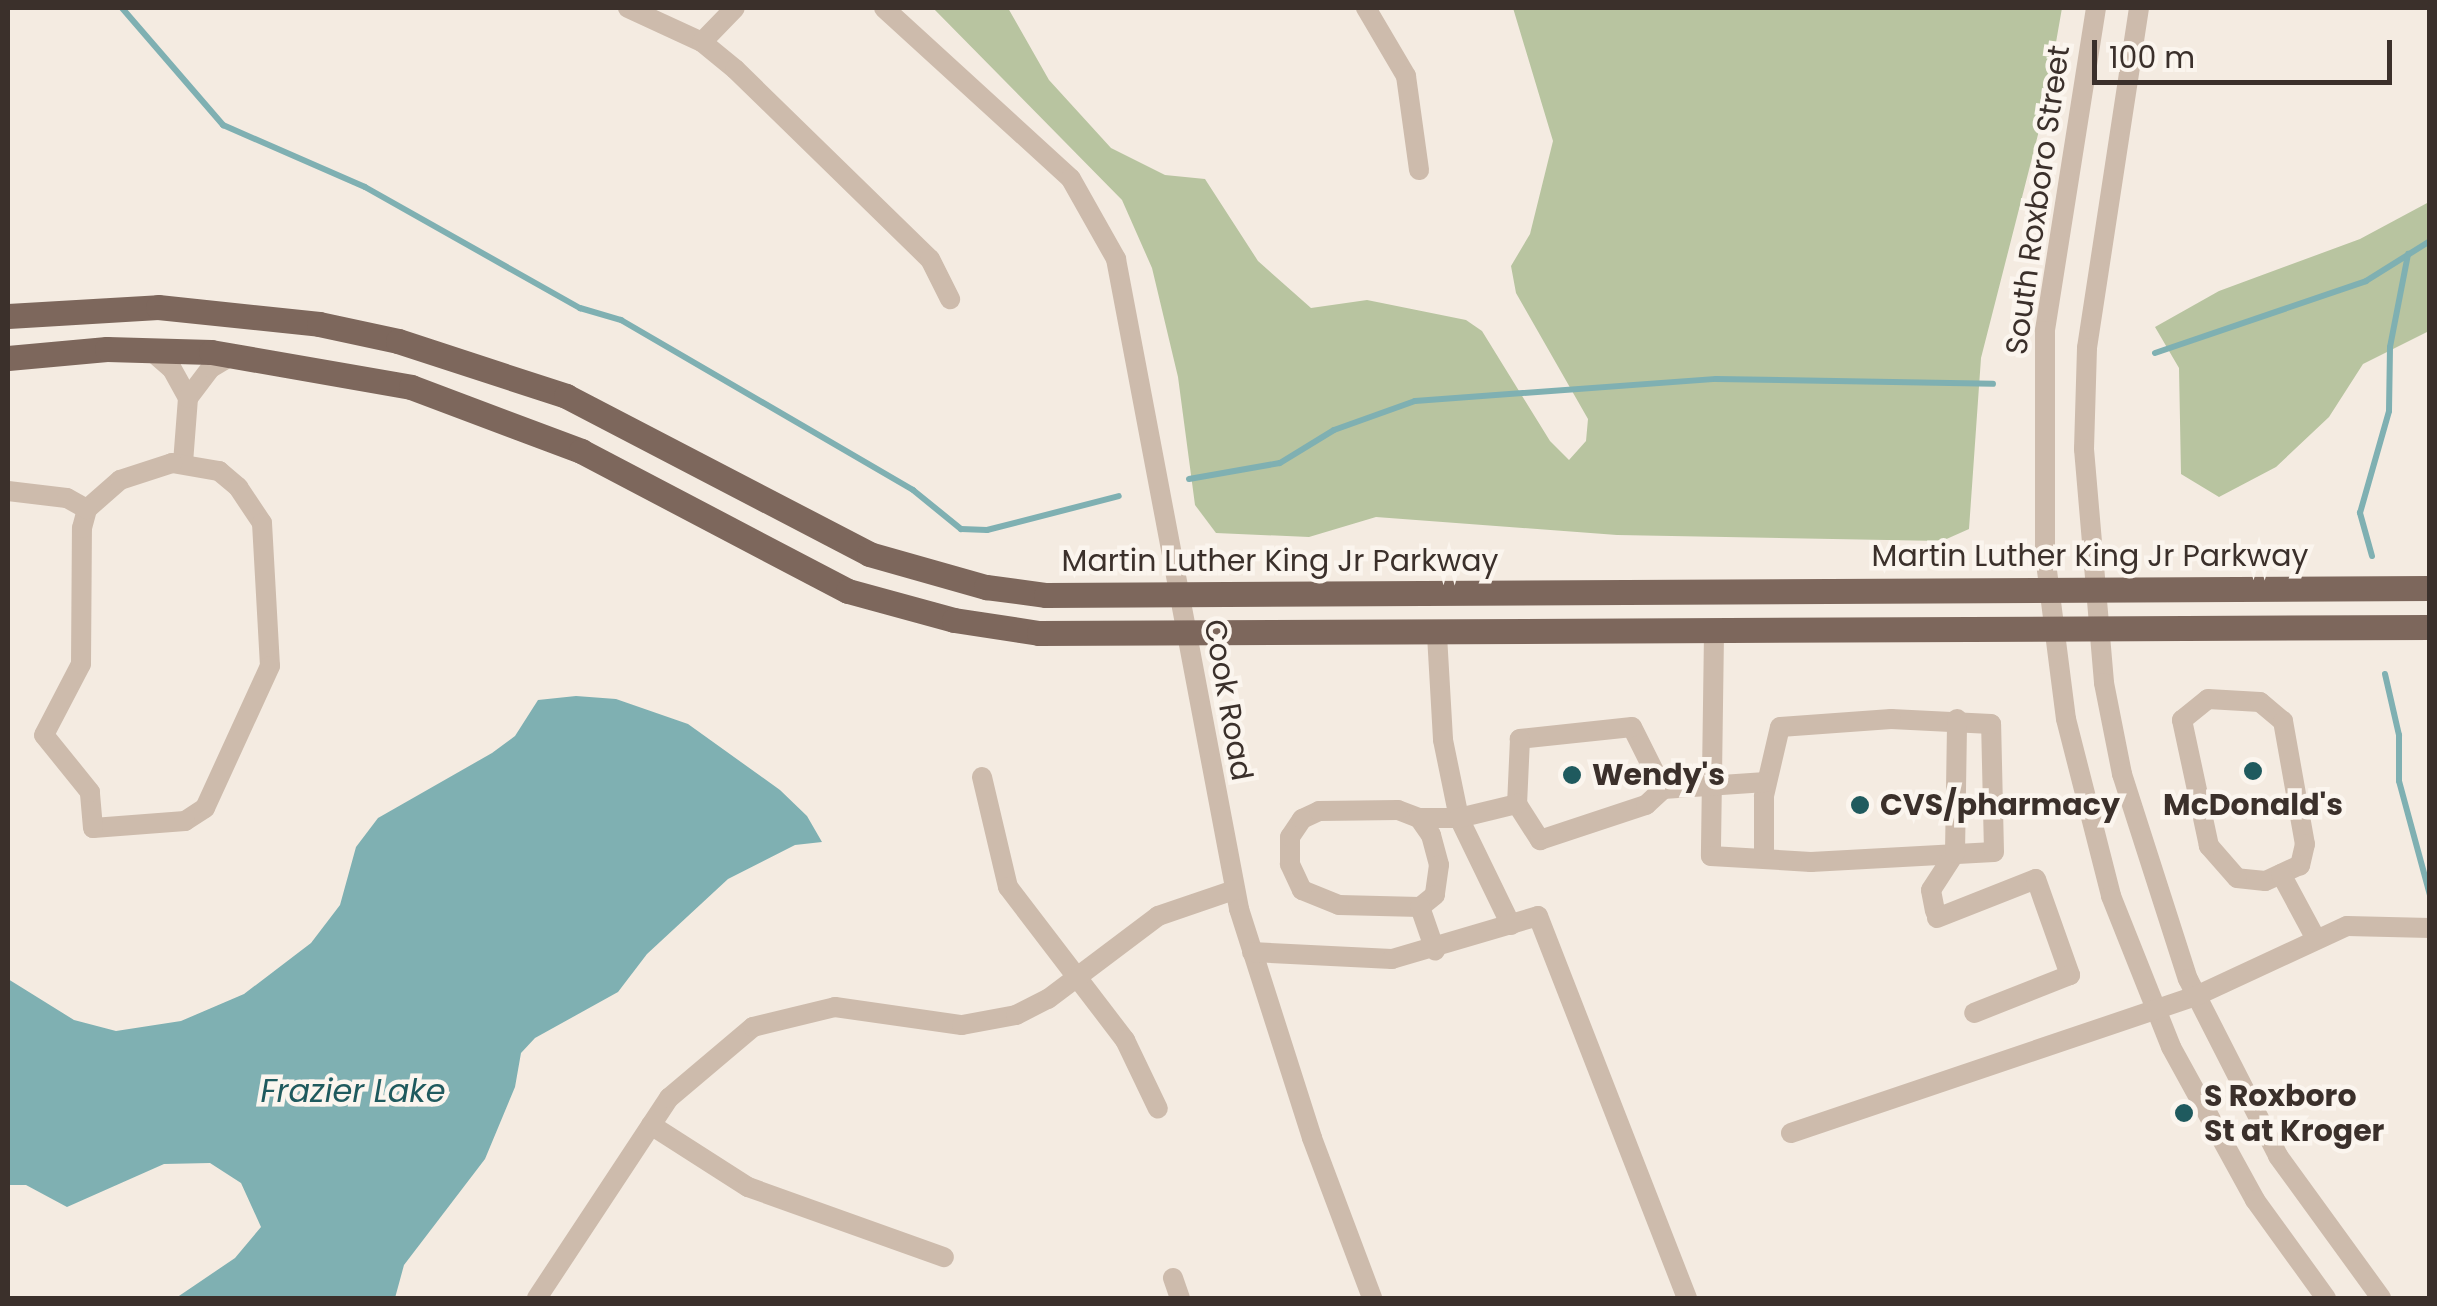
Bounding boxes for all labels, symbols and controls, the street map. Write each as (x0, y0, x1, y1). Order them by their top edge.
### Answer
scale bar (2097, 20, 2397, 82)
text: 100 m (2109, 36, 2195, 79)
street label: South Roxboro Street (1998, 43, 2078, 357)
street label: Martin Luther King Jr Parkway (1872, 538, 2308, 574)
street label: Martin Luther King Jr Parkway (1062, 543, 1498, 579)
street label: Cook Road (1196, 617, 1260, 783)
place label: Wendy's (1592, 757, 1725, 793)
marker: McDonald's (2242, 760, 2264, 782)
marker: Wendy's (1561, 764, 1583, 786)
place label: CVS/pharmacy (1880, 787, 2120, 823)
place label: McDonald's (2163, 787, 2343, 823)
marker: CVS/pharmacy (1849, 794, 1871, 816)
water label: Frazier Lake (260, 1072, 446, 1110)
place label: S Roxboro St at Kroger (2204, 1078, 2384, 1148)
marker: S Roxboro St at Kroger (2173, 1102, 2195, 1124)

